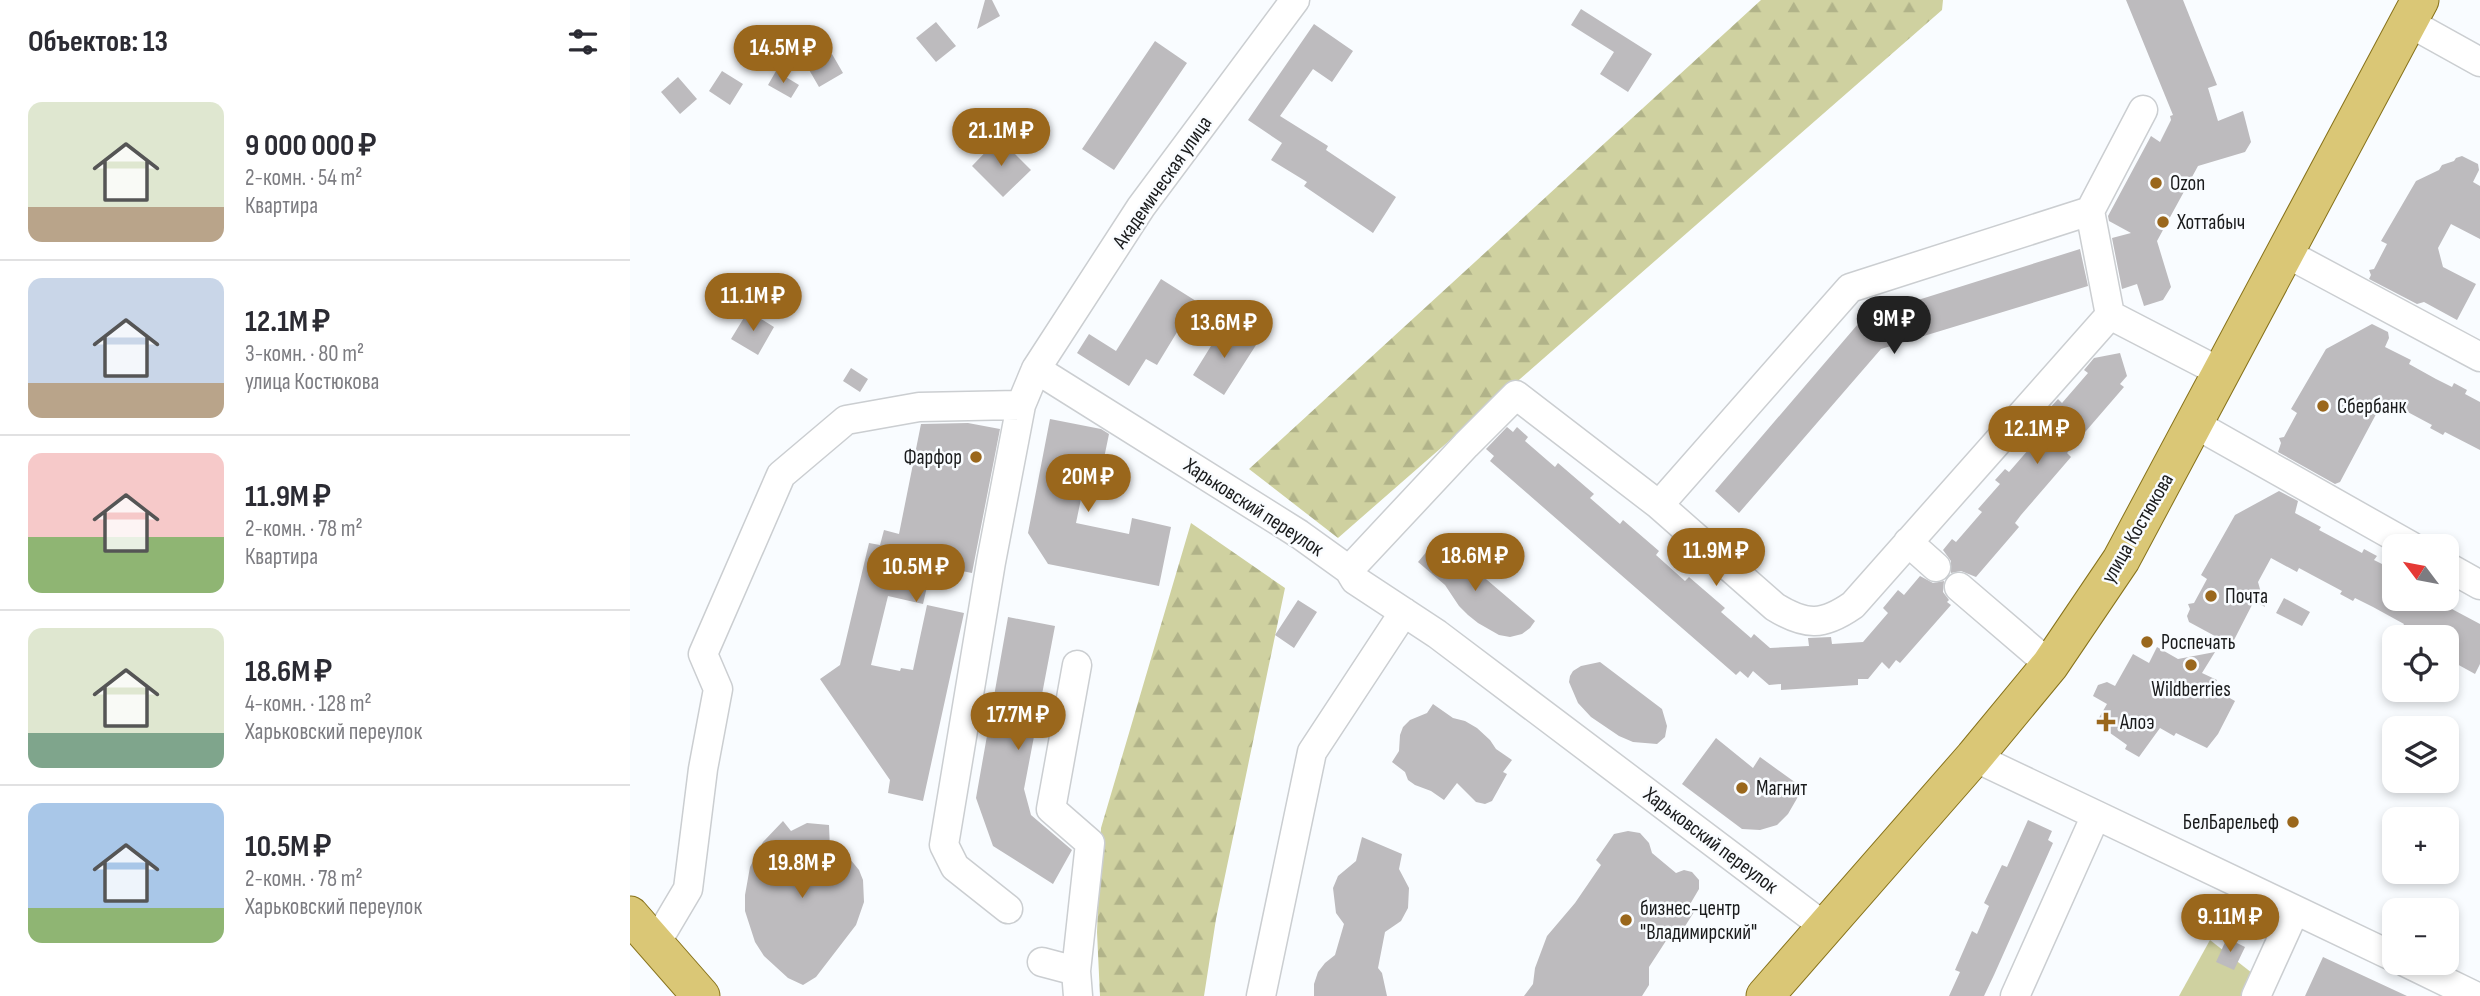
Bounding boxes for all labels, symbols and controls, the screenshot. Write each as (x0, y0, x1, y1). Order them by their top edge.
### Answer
icon: filters (564, 23, 602, 61)
text: Объектов: 13 (28, 24, 168, 60)
pin: 14.5M ₽ (718, 25, 848, 85)
text: 14.5M ₽ (750, 34, 816, 62)
pin: 21.1M ₽ (936, 108, 1066, 168)
street label: Академическая улица (1107, 111, 1217, 254)
text: 21.1M ₽ (968, 117, 1034, 145)
text: 9 000 000 ₽ (245, 128, 376, 164)
icon: home (84, 130, 168, 214)
text: 2-комн. · 54 m² (245, 164, 362, 192)
place label: Ozon (2170, 171, 2205, 196)
marker: Ozon (2148, 175, 2164, 191)
text: Квартира (245, 192, 318, 220)
place label: Хоттабыч (2176, 210, 2245, 235)
marker: Хоттабыч (2155, 214, 2171, 230)
pin: 11.1M ₽ (688, 274, 818, 333)
text: 11.1M ₽ (721, 282, 785, 310)
pin: 9M ₽ (1853, 296, 1935, 356)
pin: 13.6M ₽ (1159, 300, 1289, 360)
text: 12.1M ₽ (245, 304, 330, 340)
text: 9M ₽ (1873, 305, 1915, 333)
icon: home (84, 306, 168, 390)
text: 13.6M ₽ (1191, 309, 1257, 337)
text: 3-комн. · 80 m² (245, 340, 364, 368)
text: улица Костюкова (245, 368, 379, 396)
place label: Сбербанк (2337, 394, 2407, 419)
marker: Сбербанк (2315, 398, 2331, 414)
pin: 12.1M ₽ (1972, 406, 2102, 466)
text: 12.1M ₽ (2004, 415, 2070, 443)
place label: Фарфор (903, 445, 962, 470)
marker: Фарфор (968, 449, 984, 465)
street label: Харьковский переулок (1178, 452, 1328, 562)
pin: 20M ₽ (1039, 454, 1137, 514)
text: 20M ₽ (1062, 463, 1114, 491)
street label: улица Костюкова (2096, 469, 2179, 588)
text: 11.9M ₽ (245, 479, 331, 515)
icon: home (84, 481, 168, 565)
text: 2-комн. · 78 m² (245, 515, 363, 543)
pin: 11.9M ₽ (1651, 528, 1781, 588)
pin: 18.6M ₽ (1410, 534, 1540, 593)
north arrow (2382, 534, 2459, 611)
map controls (2382, 534, 2459, 975)
text: 11.9M ₽ (1683, 537, 1749, 565)
text: 18.6M ₽ (1442, 542, 1508, 570)
text: Квартира (245, 543, 318, 571)
pin: 10.5M ₽ (851, 544, 981, 604)
text: 10.5M ₽ (883, 553, 949, 581)
place label: Почта (2225, 584, 2268, 609)
marker: Почта (2203, 588, 2219, 604)
button: locate (2382, 625, 2459, 702)
place label: Роспечать (2161, 630, 2236, 655)
marker: Роспечать (2139, 634, 2155, 650)
text: 18.6M ₽ (245, 654, 332, 690)
icon: home (84, 656, 168, 740)
marker: Wildberries (2183, 657, 2199, 673)
place label: Wildberries (2151, 677, 2231, 702)
text: 4-комн. · 128 m² (245, 690, 372, 718)
pin: 17.7M ₽ (953, 692, 1083, 752)
text: 17.7M ₽ (987, 701, 1049, 729)
place label: Алоэ (2119, 710, 2154, 735)
marker: Алоэ (2098, 714, 2114, 730)
button: layers (2382, 716, 2459, 793)
text: Харьковский переулок (245, 718, 422, 746)
place label: Магнит (1756, 776, 1807, 801)
marker: Магнит (1734, 780, 1750, 796)
street label: Харьковский переулок (1638, 781, 1783, 899)
button: + (2382, 807, 2459, 884)
place label: БелБарельеф (2183, 810, 2279, 835)
marker: БелБарельеф (2285, 814, 2301, 830)
text: 10.5M ₽ (245, 829, 331, 865)
icon: home (84, 831, 168, 915)
pin: 19.8M ₽ (737, 841, 867, 900)
text: 19.8M ₽ (768, 849, 836, 877)
text: 2-комн. · 78 m² (245, 865, 363, 893)
text: Харьковский переулок (245, 893, 422, 921)
pin: 9.11M ₽ (2165, 894, 2295, 954)
place label: бизнес-центр "Владимирский" (1640, 896, 1757, 945)
button: − (2382, 898, 2459, 975)
text: 9.11M ₽ (2197, 903, 2263, 931)
marker: бизнес-центр "Владимирский" (1618, 912, 1634, 928)

